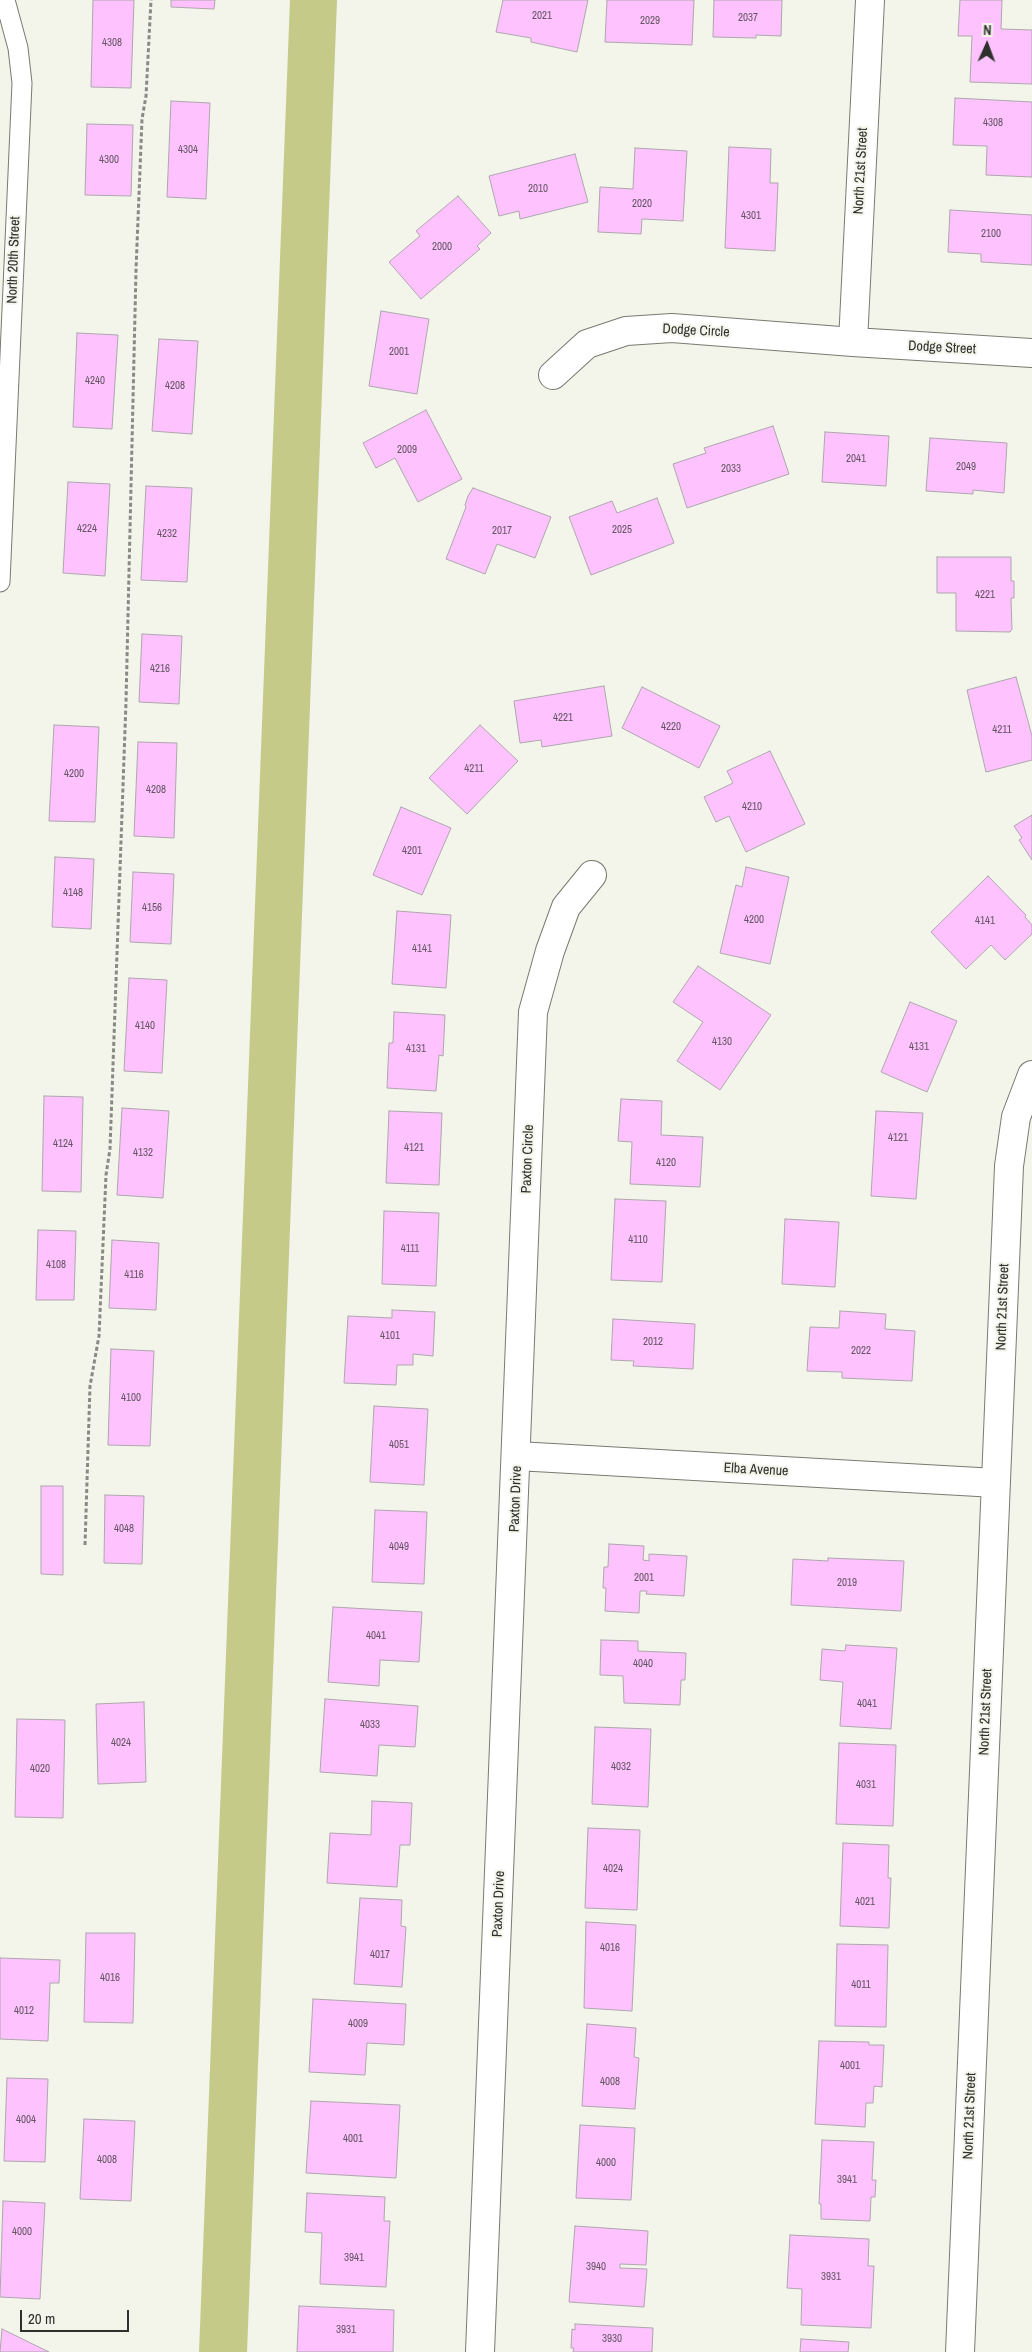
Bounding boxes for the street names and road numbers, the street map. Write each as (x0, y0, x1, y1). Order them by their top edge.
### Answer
street label: North 21st Street (850, 127, 872, 215)
street label: North 20th Street (4, 216, 24, 304)
street label: Dodge Circle (662, 321, 730, 341)
street label: Dodge Street (908, 338, 976, 358)
street label: Paxton Circle (518, 1124, 538, 1194)
street label: North 21st Street (993, 1263, 1013, 1351)
street label: Elba Avenue (723, 1460, 789, 1480)
street label: Paxton Drive (506, 1466, 526, 1532)
street label: North 21st Street (976, 1668, 996, 1756)
street label: Paxton Drive (489, 1871, 509, 1937)
street label: North 21st Street (960, 2072, 980, 2160)

